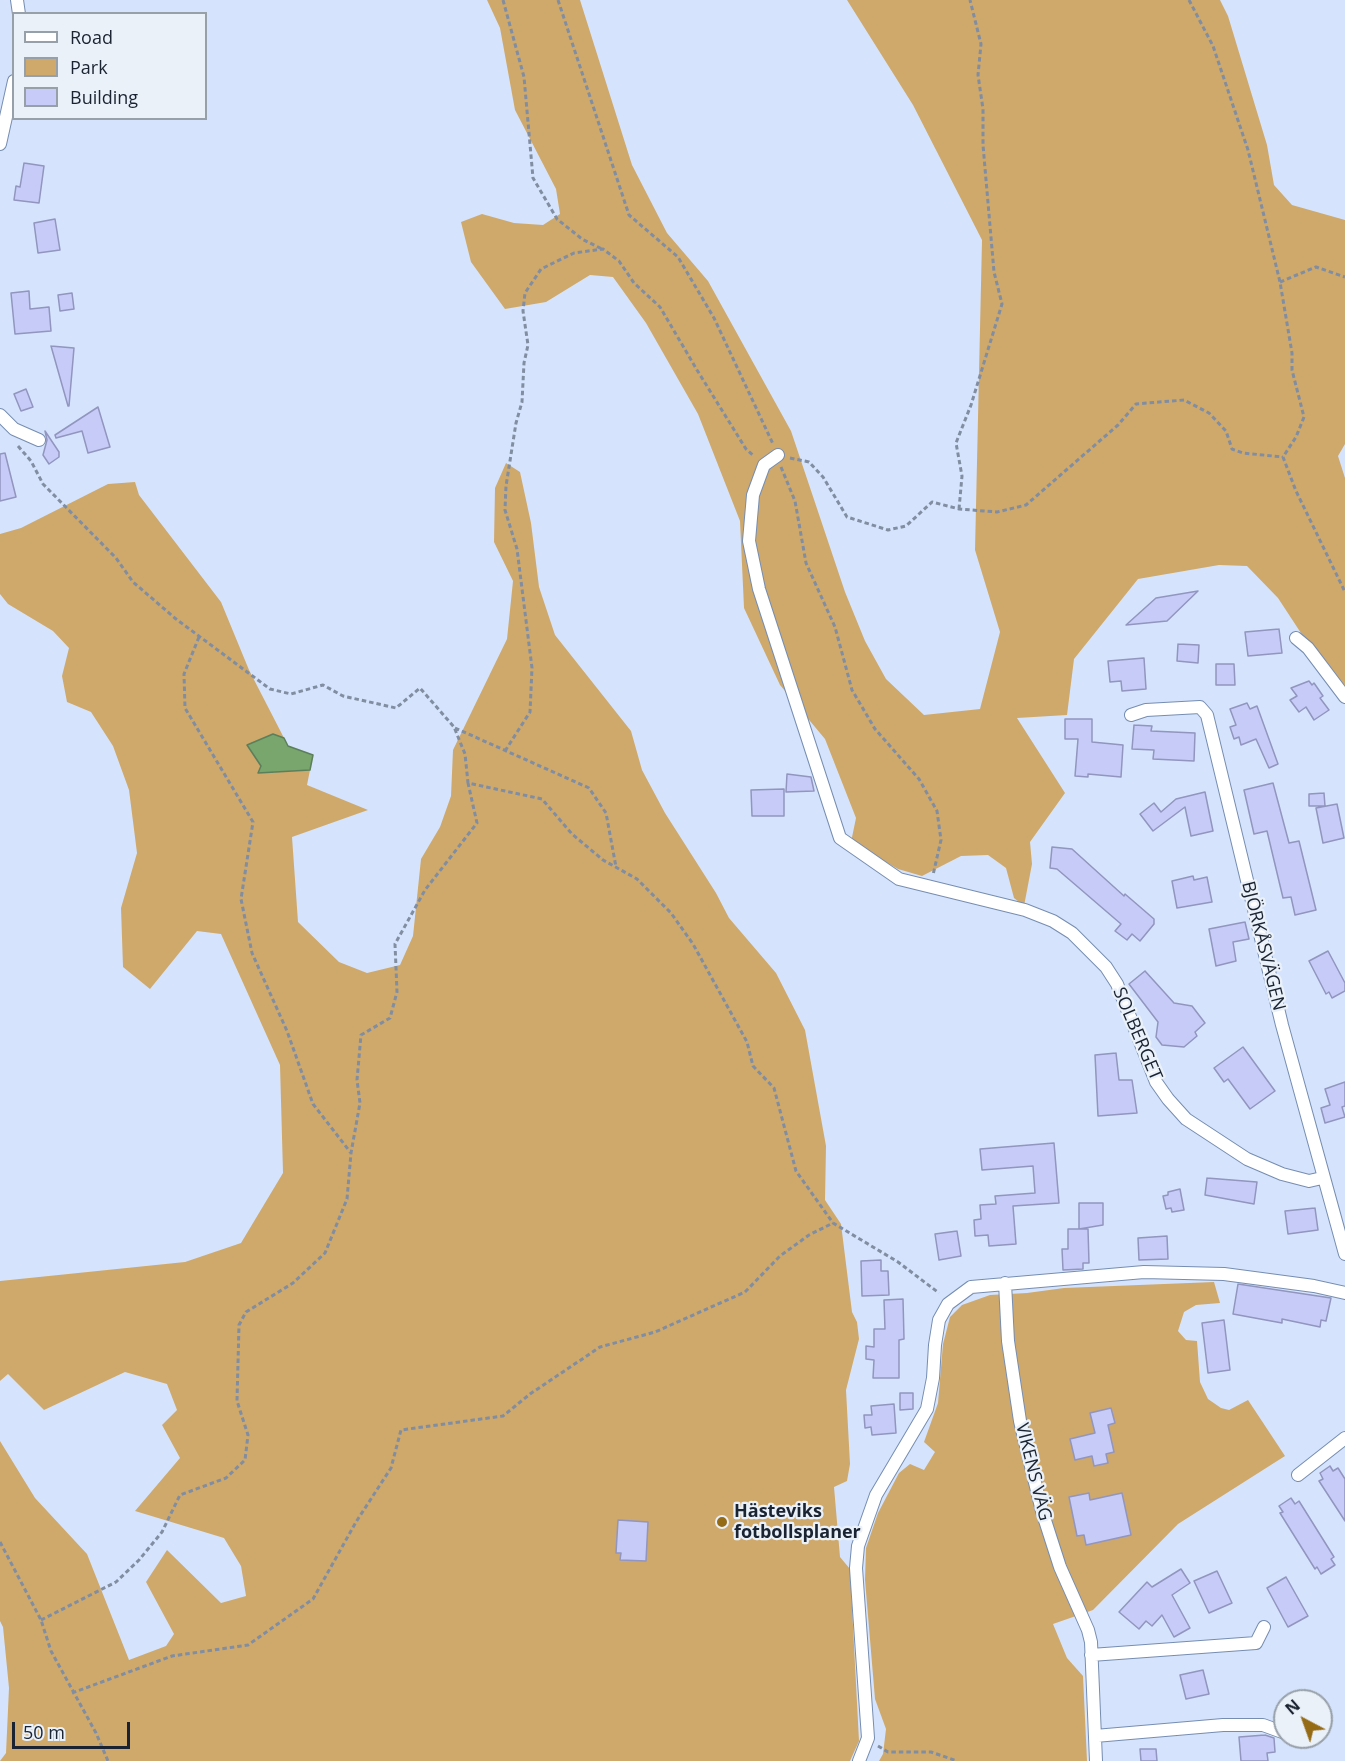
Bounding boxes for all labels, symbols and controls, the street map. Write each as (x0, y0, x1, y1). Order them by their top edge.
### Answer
legend (12, 12, 207, 120)
text: Road (70, 25, 113, 49)
text: Park (70, 55, 108, 79)
text: Building (70, 85, 138, 109)
street label: BJÖRKÅSVÄGEN (1236, 879, 1290, 1013)
street label: SOLBERGET (1108, 984, 1166, 1084)
street label: VIKENS VÄG (1010, 1421, 1056, 1523)
place label: Hästeviks fotbollsplaner (734, 1501, 861, 1544)
marker: Hästeviks fotbollsplaner (715, 1515, 729, 1529)
north arrow (1273, 1689, 1333, 1749)
text: N (1280, 1694, 1305, 1720)
scale bar (15, 1710, 134, 1748)
text: 50 m (23, 1720, 65, 1744)

